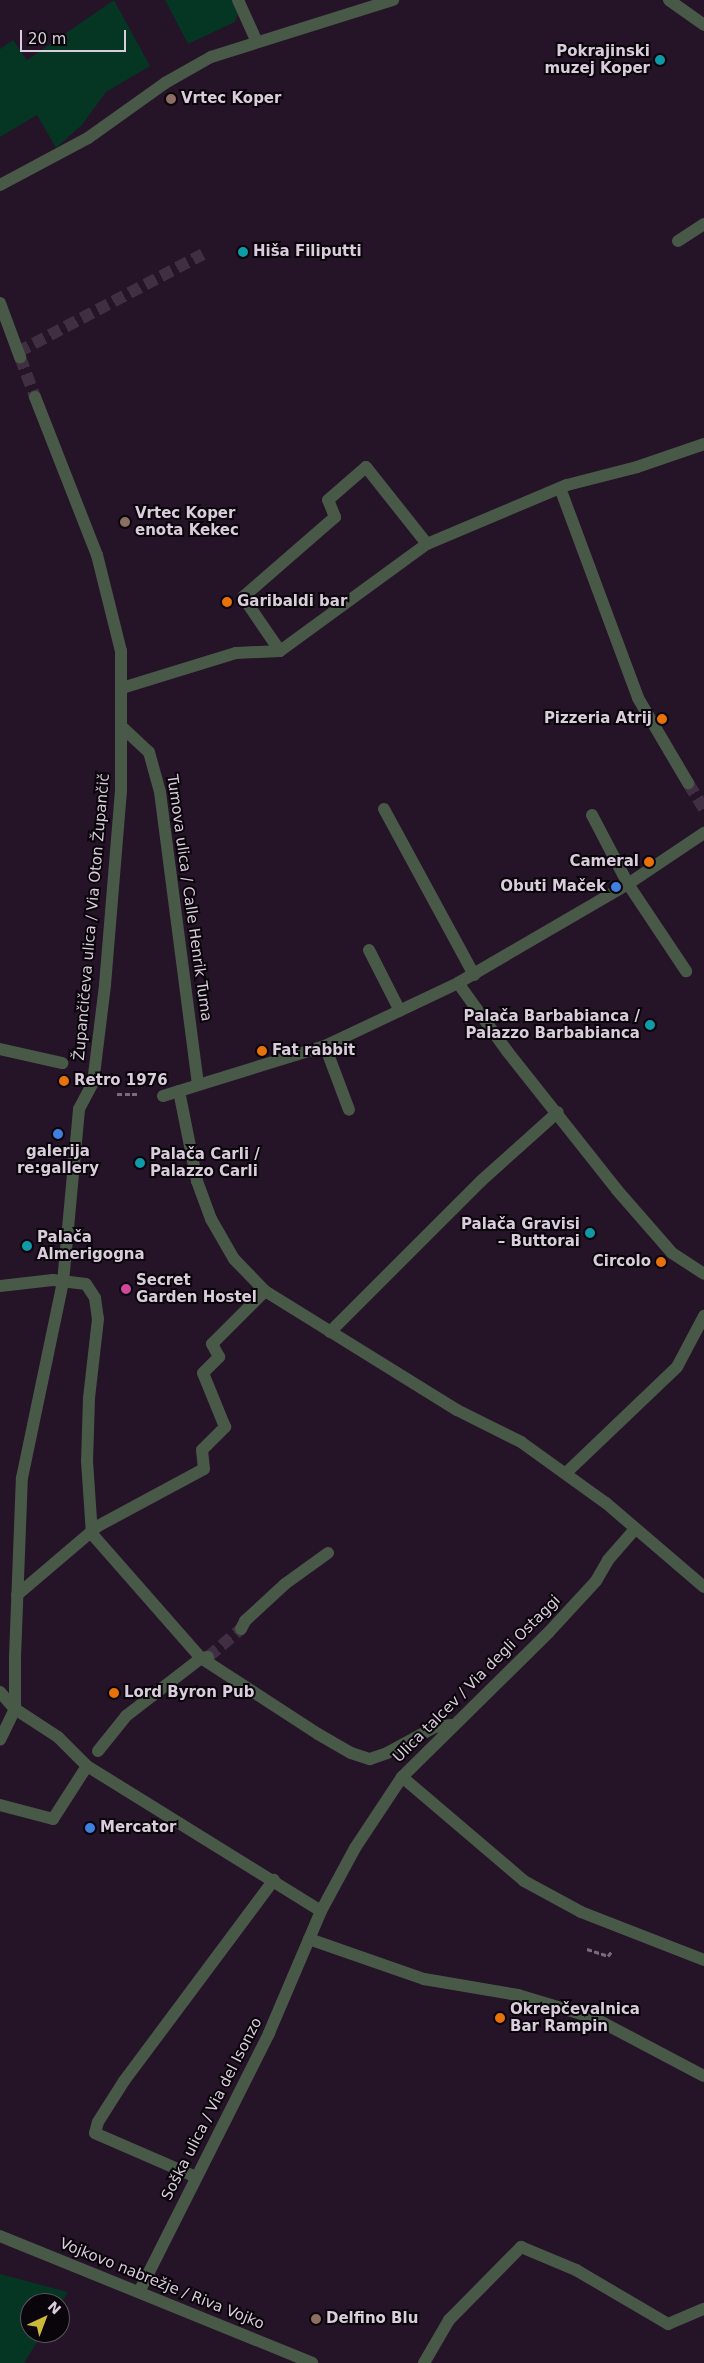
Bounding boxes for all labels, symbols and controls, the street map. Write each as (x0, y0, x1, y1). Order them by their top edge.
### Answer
scale bar (22, 20, 129, 52)
text: 20 m (28, 30, 66, 48)
place label: Pokrajinski muzej Koper (544, 42, 650, 77)
marker: Pokrajinski muzej Koper (654, 54, 666, 66)
place label: Vrtec Koper (181, 90, 281, 108)
marker: Vrtec Koper (165, 93, 177, 105)
place label: Hiša Filiputti (253, 243, 362, 261)
marker: Hiša Filiputti (237, 246, 249, 258)
place label: Vrtec Koper enota Kekec (135, 504, 239, 539)
marker: Vrtec Koper enota Kekec (119, 516, 131, 528)
place label: Garibaldi bar (237, 593, 347, 611)
marker: Garibaldi bar (221, 596, 233, 608)
place label: Pizzeria Atrij (544, 710, 652, 728)
marker: Pizzeria Atrij (656, 713, 668, 725)
street label: Župančičeva ulica / Via Oton Župančič (70, 773, 114, 1061)
street label: Tumova ulica / Calle Henrik Tuma (163, 774, 215, 1022)
place label: Cameral (569, 853, 639, 871)
marker: Cameral (643, 856, 655, 868)
place label: Obuti Maček (500, 878, 606, 896)
marker: Obuti Maček (610, 881, 622, 893)
place label: Palača Barbabianca / Palazzo Barbabianca (464, 1007, 640, 1042)
marker: Palača Barbabianca / Palazzo Barbabianca (644, 1019, 656, 1031)
place label: Fat rabbit (272, 1042, 355, 1060)
marker: Fat rabbit (256, 1045, 268, 1057)
place label: Retro 1976 (74, 1072, 168, 1090)
marker: Retro 1976 (58, 1075, 70, 1087)
marker: galerija re:gallery (52, 1128, 64, 1140)
place label: galerija re:gallery (17, 1142, 99, 1177)
place label: Palača Carli / Palazzo Carli (150, 1145, 260, 1180)
marker: Palača Carli / Palazzo Carli (134, 1157, 146, 1169)
place label: Palača Gravisi – Buttorai (461, 1215, 580, 1250)
marker: Palača Gravisi – Buttorai (584, 1227, 596, 1239)
place label: Palača Almerigogna (37, 1228, 145, 1263)
marker: Palača Almerigogna (21, 1240, 33, 1252)
place label: Circolo (593, 1253, 651, 1271)
marker: Circolo (655, 1256, 667, 1268)
place label: Secret Garden Hostel (136, 1271, 257, 1306)
marker: Secret Garden Hostel (120, 1283, 132, 1295)
street label: Ulica talcev / Via degli Ostaggi (390, 1592, 564, 1766)
place label: Lord Byron Pub (124, 1684, 254, 1702)
marker: Lord Byron Pub (108, 1687, 120, 1699)
place label: Mercator (100, 1819, 176, 1837)
marker: Mercator (84, 1822, 96, 1834)
place label: Okrepčevalnica Bar Rampin (510, 2000, 640, 2035)
marker: Okrepčevalnica Bar Rampin (494, 2012, 506, 2024)
street label: Soška ulica / Via del Isonzo (158, 2015, 266, 2203)
street label: Vojkovo nabrežje / Riva Vojko (57, 2235, 267, 2333)
north arrow (20, 2293, 70, 2343)
text: N (45, 2298, 64, 2318)
place label: Delfino Blu (326, 2310, 418, 2328)
marker: Delfino Blu (310, 2313, 322, 2325)

